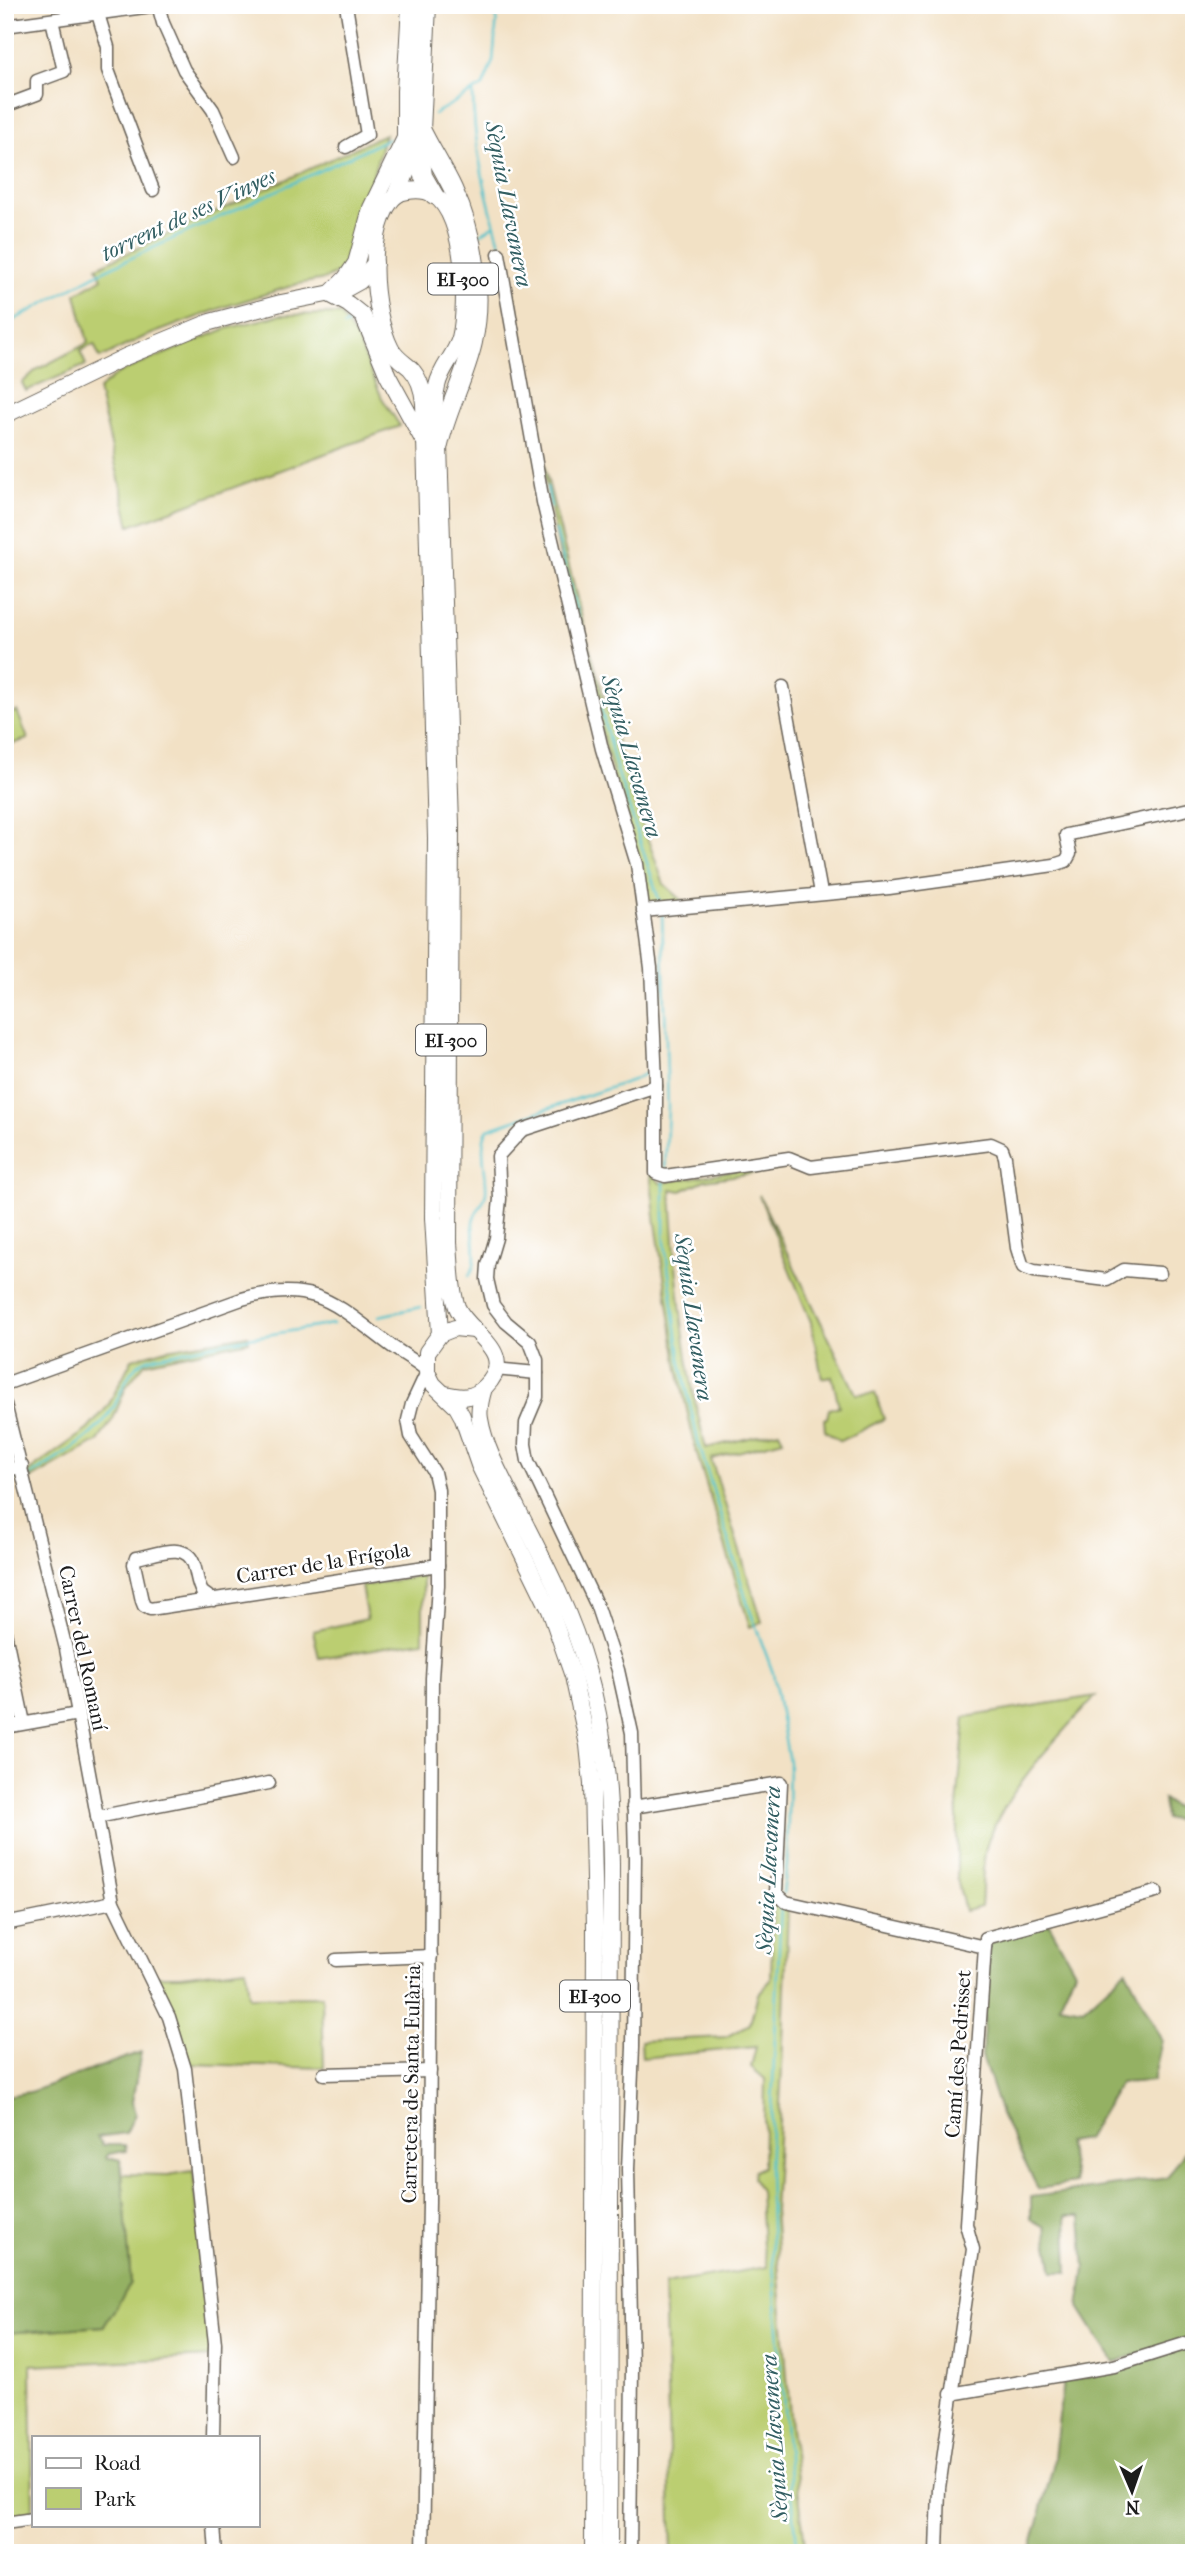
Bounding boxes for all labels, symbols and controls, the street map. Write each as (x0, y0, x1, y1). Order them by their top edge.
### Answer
water label: Sèquia Llavanera (479, 118, 538, 289)
water label: torrent de ses Vinyes (97, 162, 280, 267)
road number: EI-300 (428, 264, 498, 294)
water label: Sèquia Llavanera (595, 670, 668, 841)
road number: EI-300 (416, 1024, 486, 1056)
water label: Sèquia Llavanera (668, 1231, 719, 1402)
street label: Carrer de la Frígola (235, 1537, 412, 1589)
street label: Carrer del Romaní (54, 1563, 112, 1734)
water label: Sèquia Llavanera (751, 1785, 786, 1956)
street label: Carretera de Santa Eulària (397, 1964, 425, 2204)
street label: Camí des Pedrisset (940, 1969, 976, 2139)
road number: EI-300 (560, 1980, 630, 2012)
water label: Sèquia Llavanera (755, 2353, 794, 2524)
legend (32, 2436, 259, 2526)
text: Road (94, 2451, 141, 2475)
north arrow (1098, 2456, 1168, 2526)
text: Park (94, 2487, 136, 2511)
text: N (1124, 2496, 1140, 2518)

